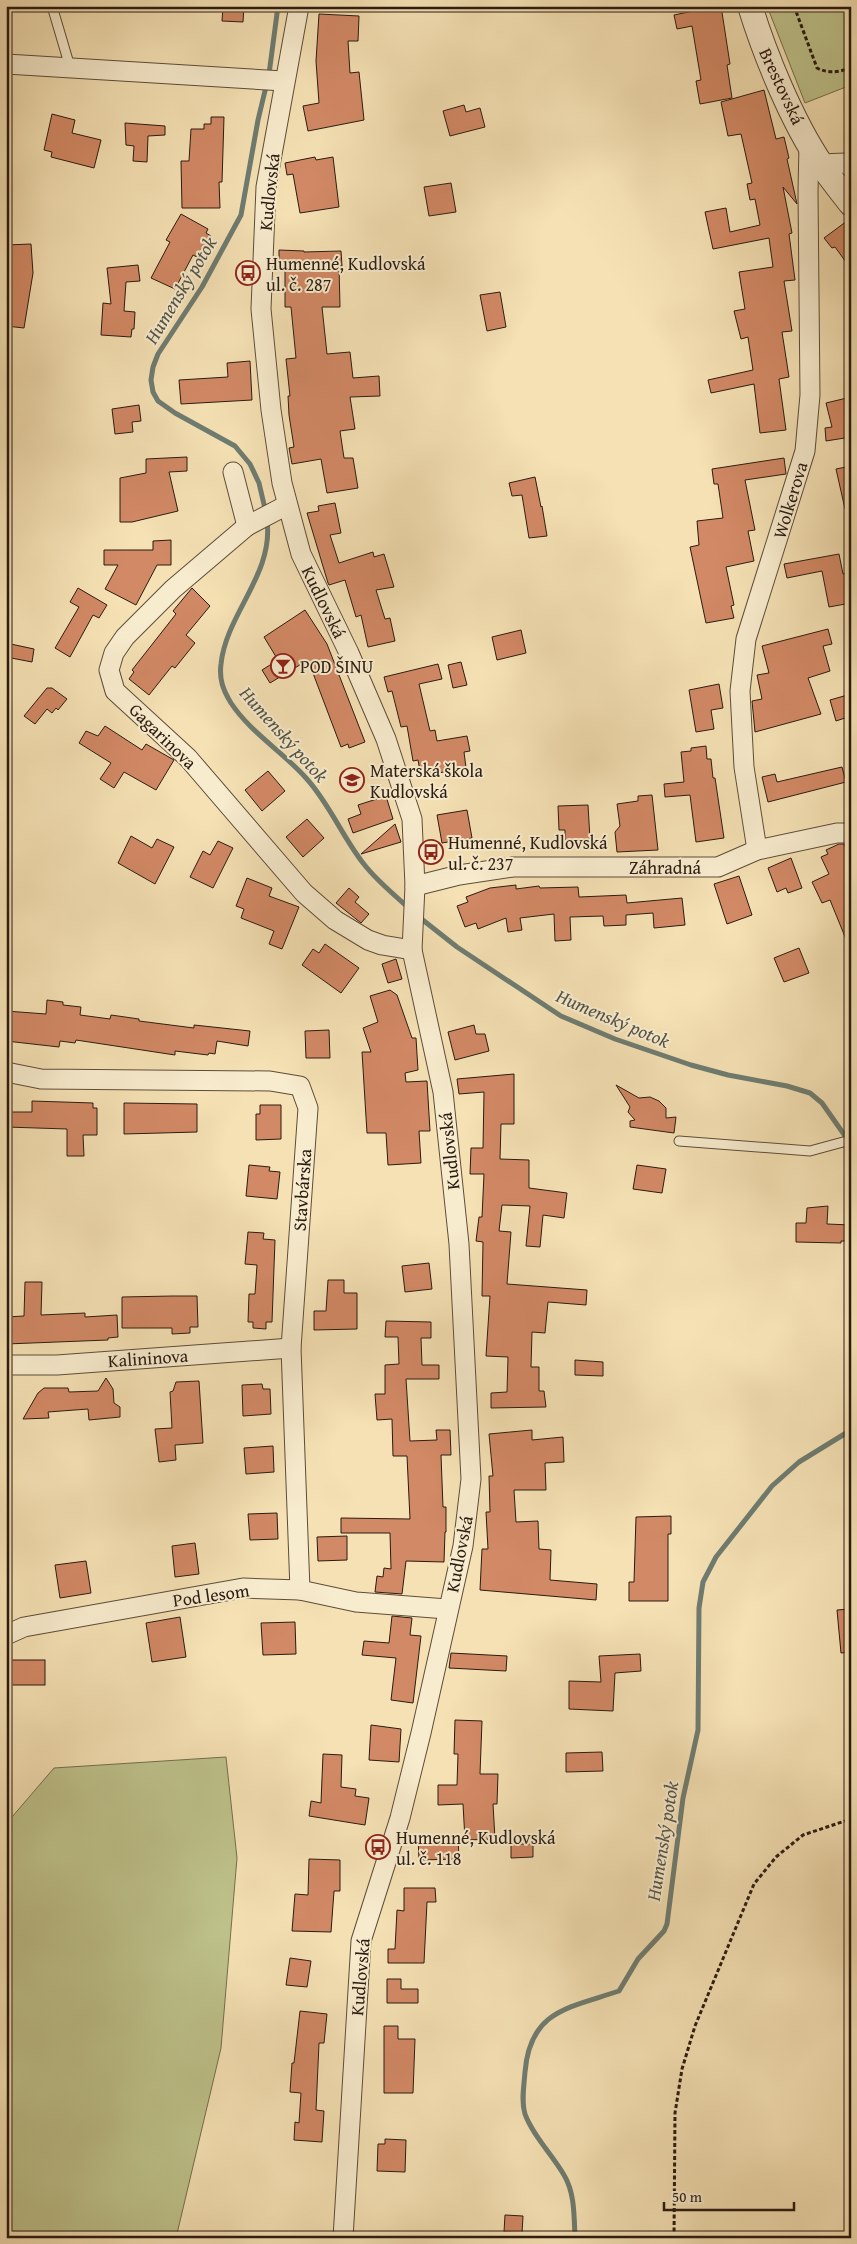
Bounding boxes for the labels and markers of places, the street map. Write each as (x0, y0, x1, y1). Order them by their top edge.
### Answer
place label: Humenné, Kudlovská ul. č. 287 (266, 250, 426, 298)
bus stop icon: Humenné, Kudlovská ul. č. 287 (235, 260, 261, 286)
bar icon: POD ŠINU (270, 653, 296, 679)
place label: POD ŠINU (300, 653, 374, 680)
place label: Materská škola Kudlovská (370, 757, 483, 805)
school or university icon: Materská škola Kudlovská (339, 767, 365, 793)
place label: Humenné, Kudlovská ul. č. 237 (448, 829, 608, 877)
bus stop icon: Humenné, Kudlovská ul. č. 237 (418, 839, 444, 865)
place label: Humenné, Kudlovská ul. č. 118 (396, 1824, 556, 1872)
bus stop icon: Humenné, Kudlovská ul. č. 118 (365, 1834, 391, 1860)

